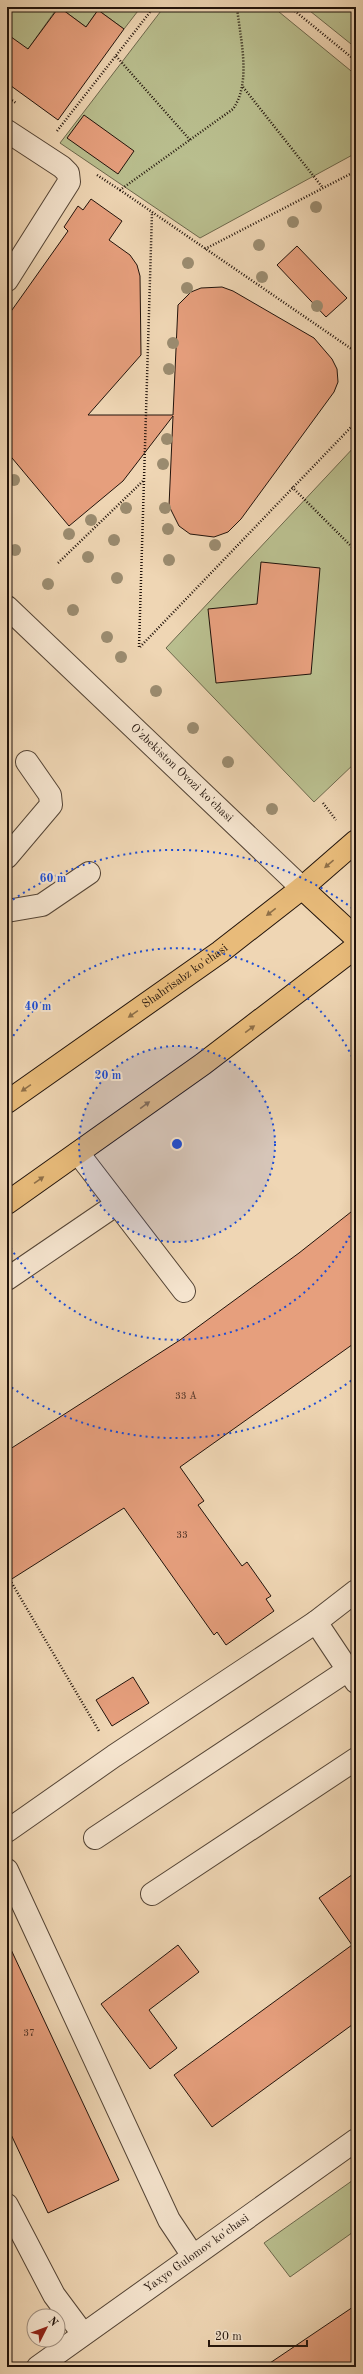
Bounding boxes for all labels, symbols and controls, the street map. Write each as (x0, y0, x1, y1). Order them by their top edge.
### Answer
street label: O'zbekiston Ovozi ko'chasi (128, 722, 235, 825)
one-way arrow (323, 860, 334, 869)
text: 60 m (40, 873, 67, 885)
one-way arrow (266, 908, 277, 916)
street label: Shahrisabz ko'chasi (140, 942, 230, 1011)
text: 40 m (25, 1001, 52, 1013)
one-way arrow (127, 1010, 138, 1018)
one-way arrow (245, 1025, 256, 1033)
text: 20 m (95, 1070, 122, 1082)
one-way arrow (21, 1084, 31, 1092)
one-way arrow (140, 1101, 150, 1109)
centre of rings (170, 1137, 184, 1151)
one-way arrow (34, 1176, 44, 1184)
house number: 33 А (175, 1391, 197, 1401)
house number: 33 (176, 1530, 188, 1540)
house number: 37 (23, 2028, 35, 2038)
street label: Yaxyo Gulomov ko'chasi (142, 2212, 251, 2295)
north arrow (26, 2308, 66, 2348)
text: N (45, 2316, 60, 2330)
scale bar (209, 2322, 307, 2348)
text: 20 m (215, 2331, 242, 2343)

